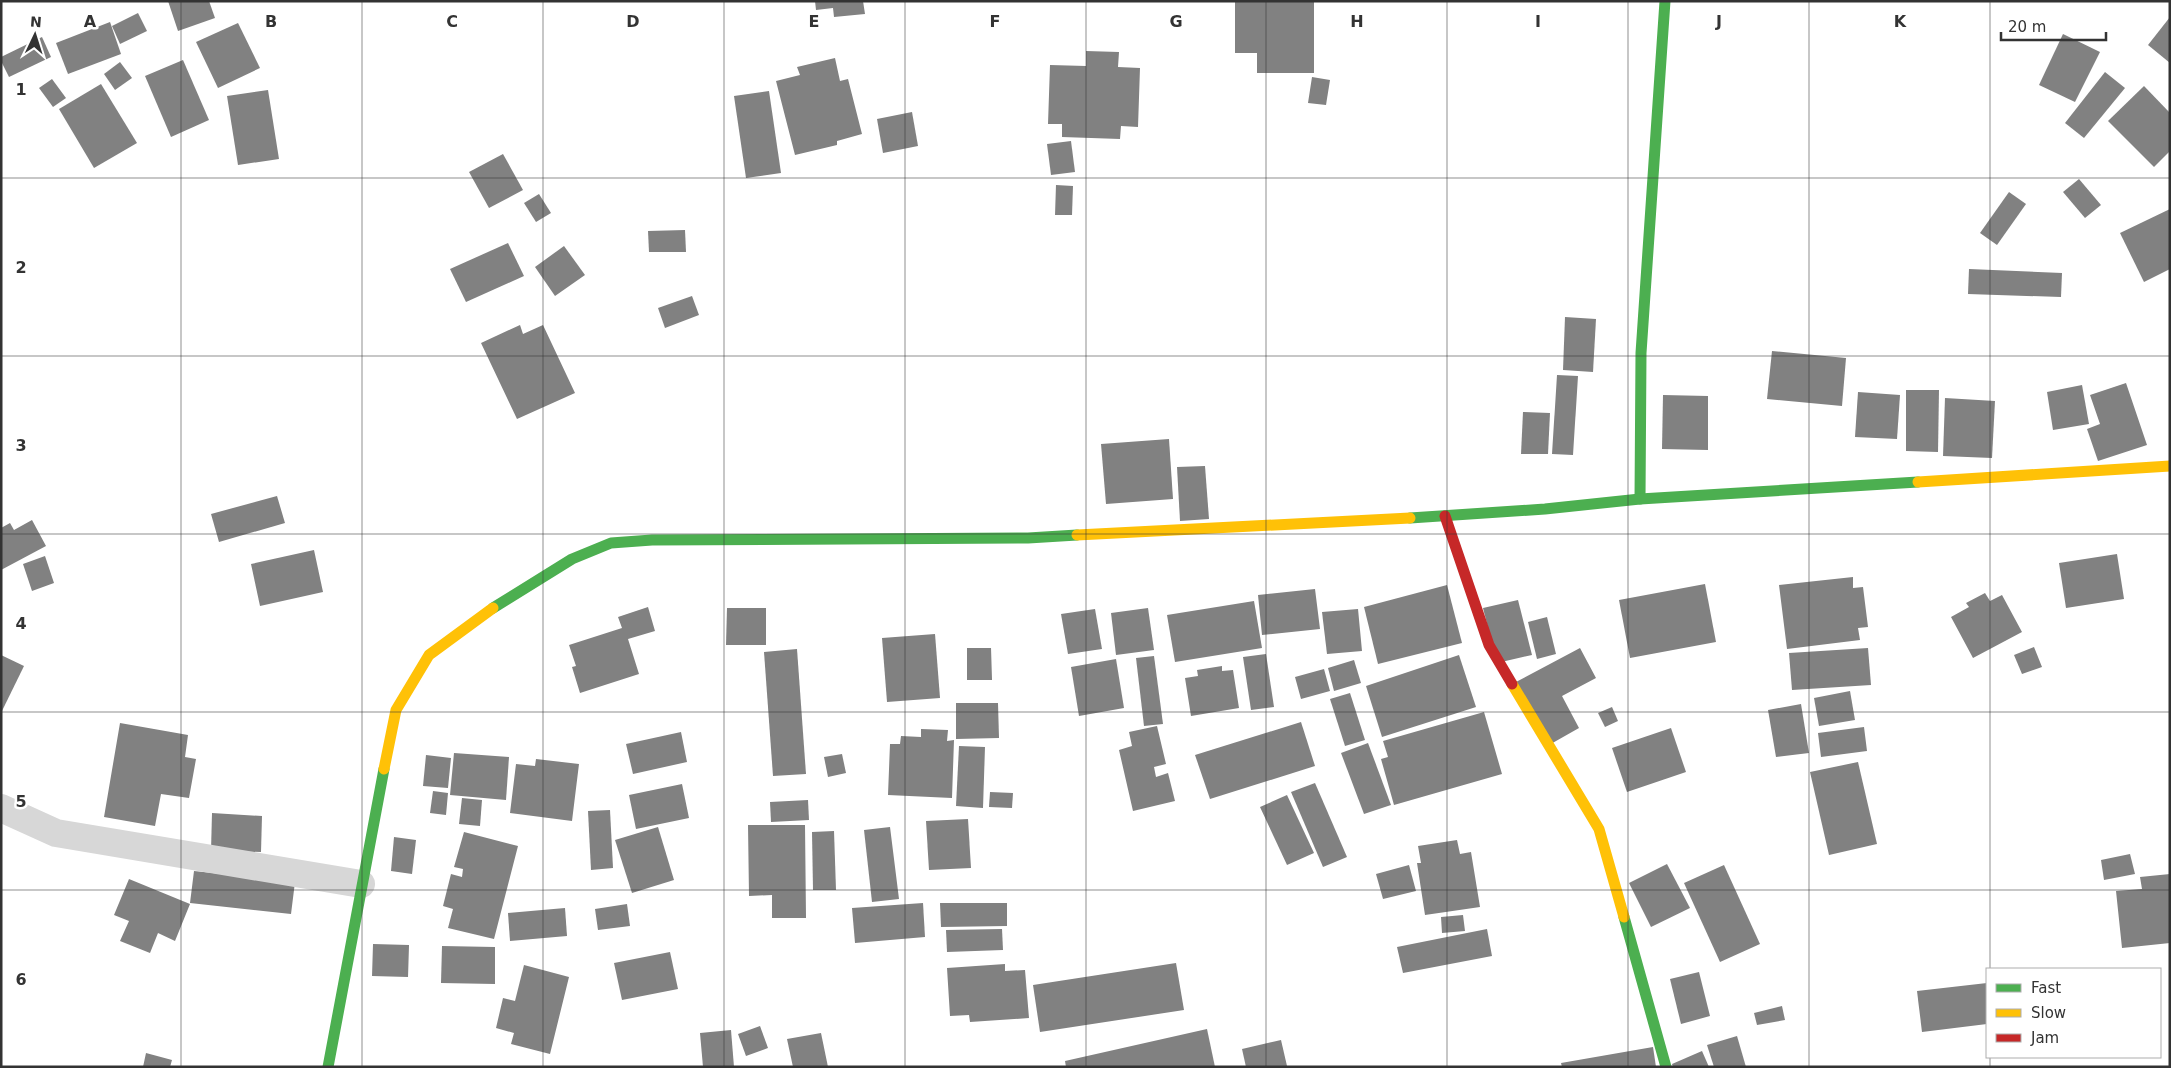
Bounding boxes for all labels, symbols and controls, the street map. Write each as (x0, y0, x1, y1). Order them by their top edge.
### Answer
north arrow (10, 10, 60, 60)
scale bar (2001, 10, 2106, 42)
text: A (84, 12, 97, 31)
text: B (265, 12, 277, 31)
text: C (446, 12, 458, 31)
text: D (626, 12, 640, 31)
text: E (809, 12, 819, 31)
text: F (990, 12, 1000, 31)
text: G (1169, 12, 1183, 31)
text: H (1350, 12, 1364, 31)
text: I (1535, 12, 1541, 31)
text: J (1715, 12, 1722, 31)
text: K (1894, 12, 1907, 31)
text: N (30, 14, 42, 30)
text: 20 m (2008, 18, 2046, 36)
text: 1 (15, 80, 27, 99)
text: 2 (15, 258, 27, 277)
text: 3 (15, 436, 27, 455)
text: 4 (15, 614, 27, 633)
text: 5 (15, 792, 27, 811)
legend (1986, 968, 2161, 1058)
text: 6 (15, 970, 27, 989)
text: Fast (2031, 979, 2061, 997)
text: Slow (2031, 1004, 2066, 1022)
text: Jam (2030, 1029, 2059, 1047)

